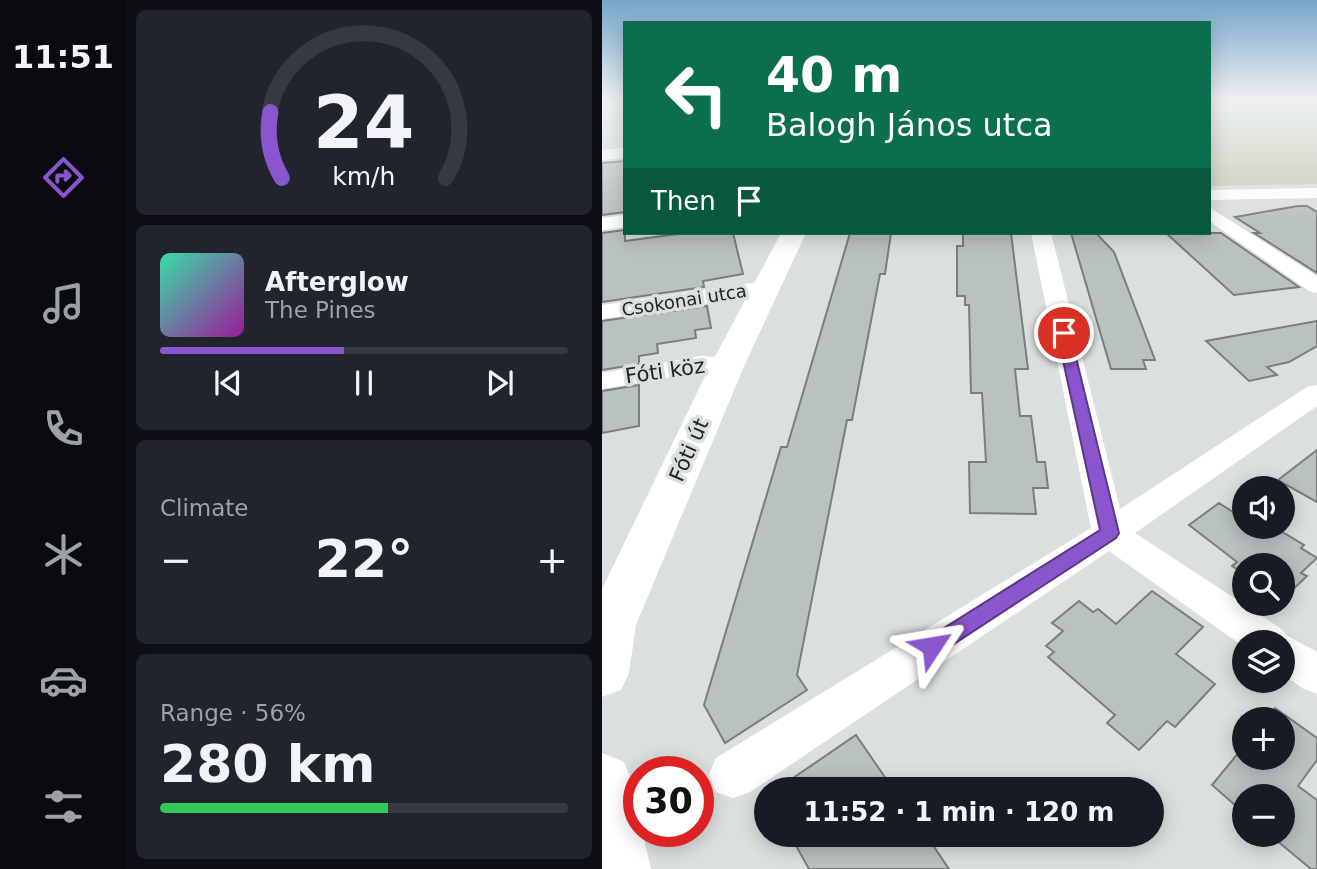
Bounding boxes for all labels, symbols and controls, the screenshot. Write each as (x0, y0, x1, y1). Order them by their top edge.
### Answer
text: 11:51 (12, 38, 114, 76)
text: 40 m (766, 47, 902, 104)
icon: left (651, 49, 742, 140)
text: 24 (313, 81, 415, 166)
text: Balogh János utca (766, 106, 1053, 144)
icon: directions (39, 153, 88, 202)
text: km/h (332, 162, 396, 191)
icon: arrive (730, 182, 768, 220)
text: Then (651, 186, 716, 216)
text: Afterglow (265, 267, 409, 297)
icon: music (39, 279, 88, 328)
street label: Csokonai utca (620, 280, 748, 320)
text: The Pines (265, 297, 376, 323)
pin (1034, 303, 1094, 363)
icon: arrive (1045, 314, 1083, 352)
street label: Fóti köz (624, 354, 706, 388)
icon: previous (209, 364, 247, 402)
icon: pause (345, 364, 383, 402)
icon: next (481, 364, 519, 402)
icon: phone (39, 404, 88, 453)
street label: Fóti út (665, 415, 713, 485)
map controls (1232, 476, 1295, 847)
button: sound (1232, 476, 1295, 539)
text: Climate (160, 495, 249, 521)
text: 22° (315, 529, 413, 589)
icon: climate (39, 530, 88, 579)
text: − (160, 538, 192, 582)
text: + (536, 538, 568, 582)
button: search (1232, 553, 1295, 616)
position arrow (895, 609, 969, 683)
button: layers (1232, 630, 1295, 693)
icon: car (39, 656, 88, 705)
text: Range · 56% (160, 700, 306, 726)
button: + (1232, 707, 1295, 770)
text: 280 km (160, 734, 375, 794)
speed limit sign: 30 (623, 756, 714, 847)
icon: filters (39, 782, 88, 831)
button: − (1232, 784, 1295, 847)
text: 11:52 · 1 min · 120 m (804, 797, 1114, 827)

